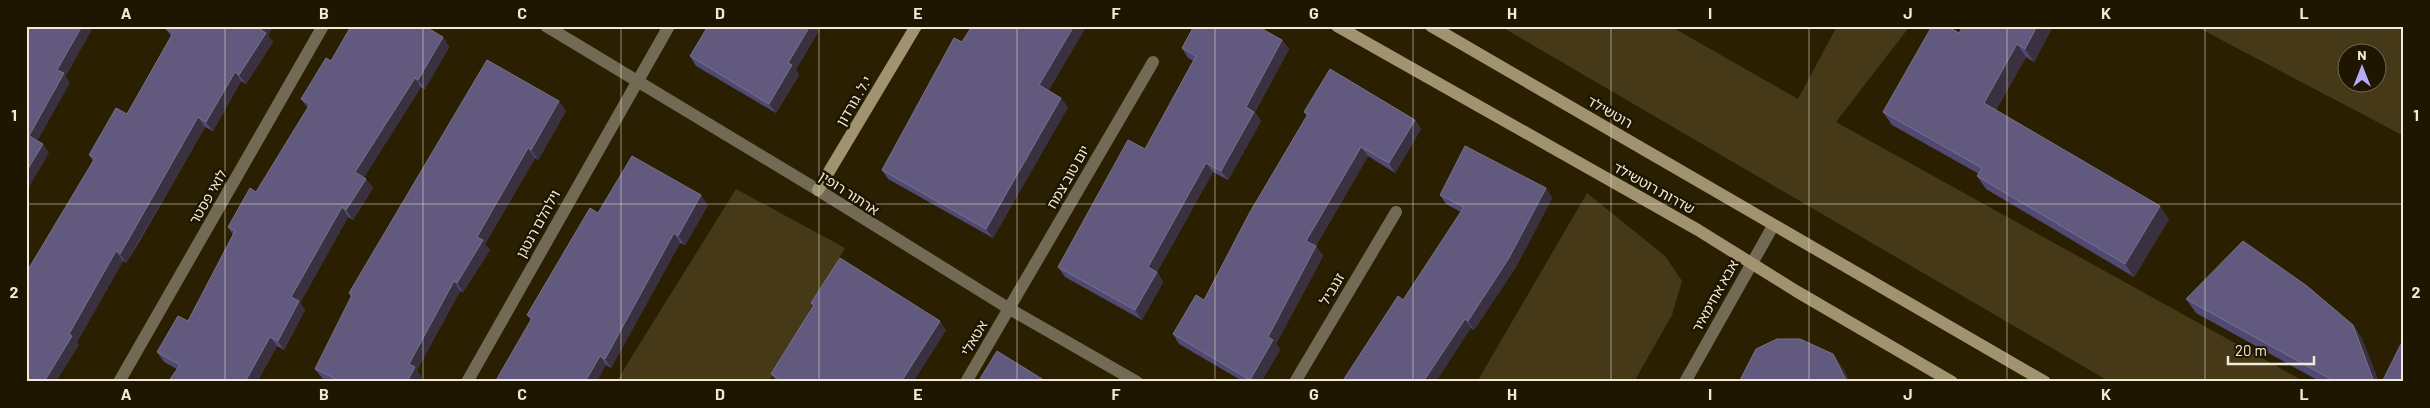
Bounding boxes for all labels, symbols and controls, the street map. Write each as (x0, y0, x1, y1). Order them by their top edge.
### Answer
text: A (121, 3, 132, 22)
text: B (319, 3, 329, 22)
text: C (517, 3, 527, 22)
text: D (715, 3, 725, 22)
text: E (913, 3, 923, 22)
text: F (1112, 3, 1121, 22)
text: G (1309, 3, 1319, 22)
text: H (1507, 3, 1517, 22)
text: I (1708, 3, 1712, 22)
text: J (1903, 3, 1913, 22)
text: K (2101, 3, 2111, 22)
text: L (2299, 3, 2309, 22)
north arrow (2338, 42, 2388, 92)
text: N (2357, 46, 2367, 63)
street label: י.ל. גורדון (832, 73, 875, 129)
street label: רוטשילד (1585, 92, 1636, 131)
text: 1 (11, 105, 17, 124)
text: 1 (2413, 105, 2419, 124)
street label: יום טוב צמח (1043, 142, 1093, 212)
street label: שדרות רוטשילד (1610, 158, 1698, 217)
street label: לואי פסטר (185, 166, 230, 227)
street label: ארתור רופין (816, 167, 883, 218)
street label: וילהלם רנטגן (512, 187, 563, 261)
street label: אבא אחימאיר (1688, 257, 1741, 335)
street label: זנגביל (1315, 269, 1348, 308)
text: 2 (10, 282, 19, 301)
text: 2 (2412, 282, 2421, 301)
street label: אטאלי (957, 317, 990, 358)
scale bar (2228, 333, 2314, 365)
text: 20 m (2235, 341, 2267, 359)
text: A (121, 384, 132, 403)
text: B (319, 384, 329, 403)
text: C (517, 384, 527, 403)
text: D (715, 384, 725, 403)
text: E (913, 384, 923, 403)
text: F (1112, 384, 1121, 403)
text: G (1309, 384, 1319, 403)
text: H (1507, 384, 1517, 403)
text: I (1708, 384, 1712, 403)
text: J (1903, 384, 1913, 403)
text: K (2101, 384, 2111, 403)
text: L (2299, 384, 2309, 403)

